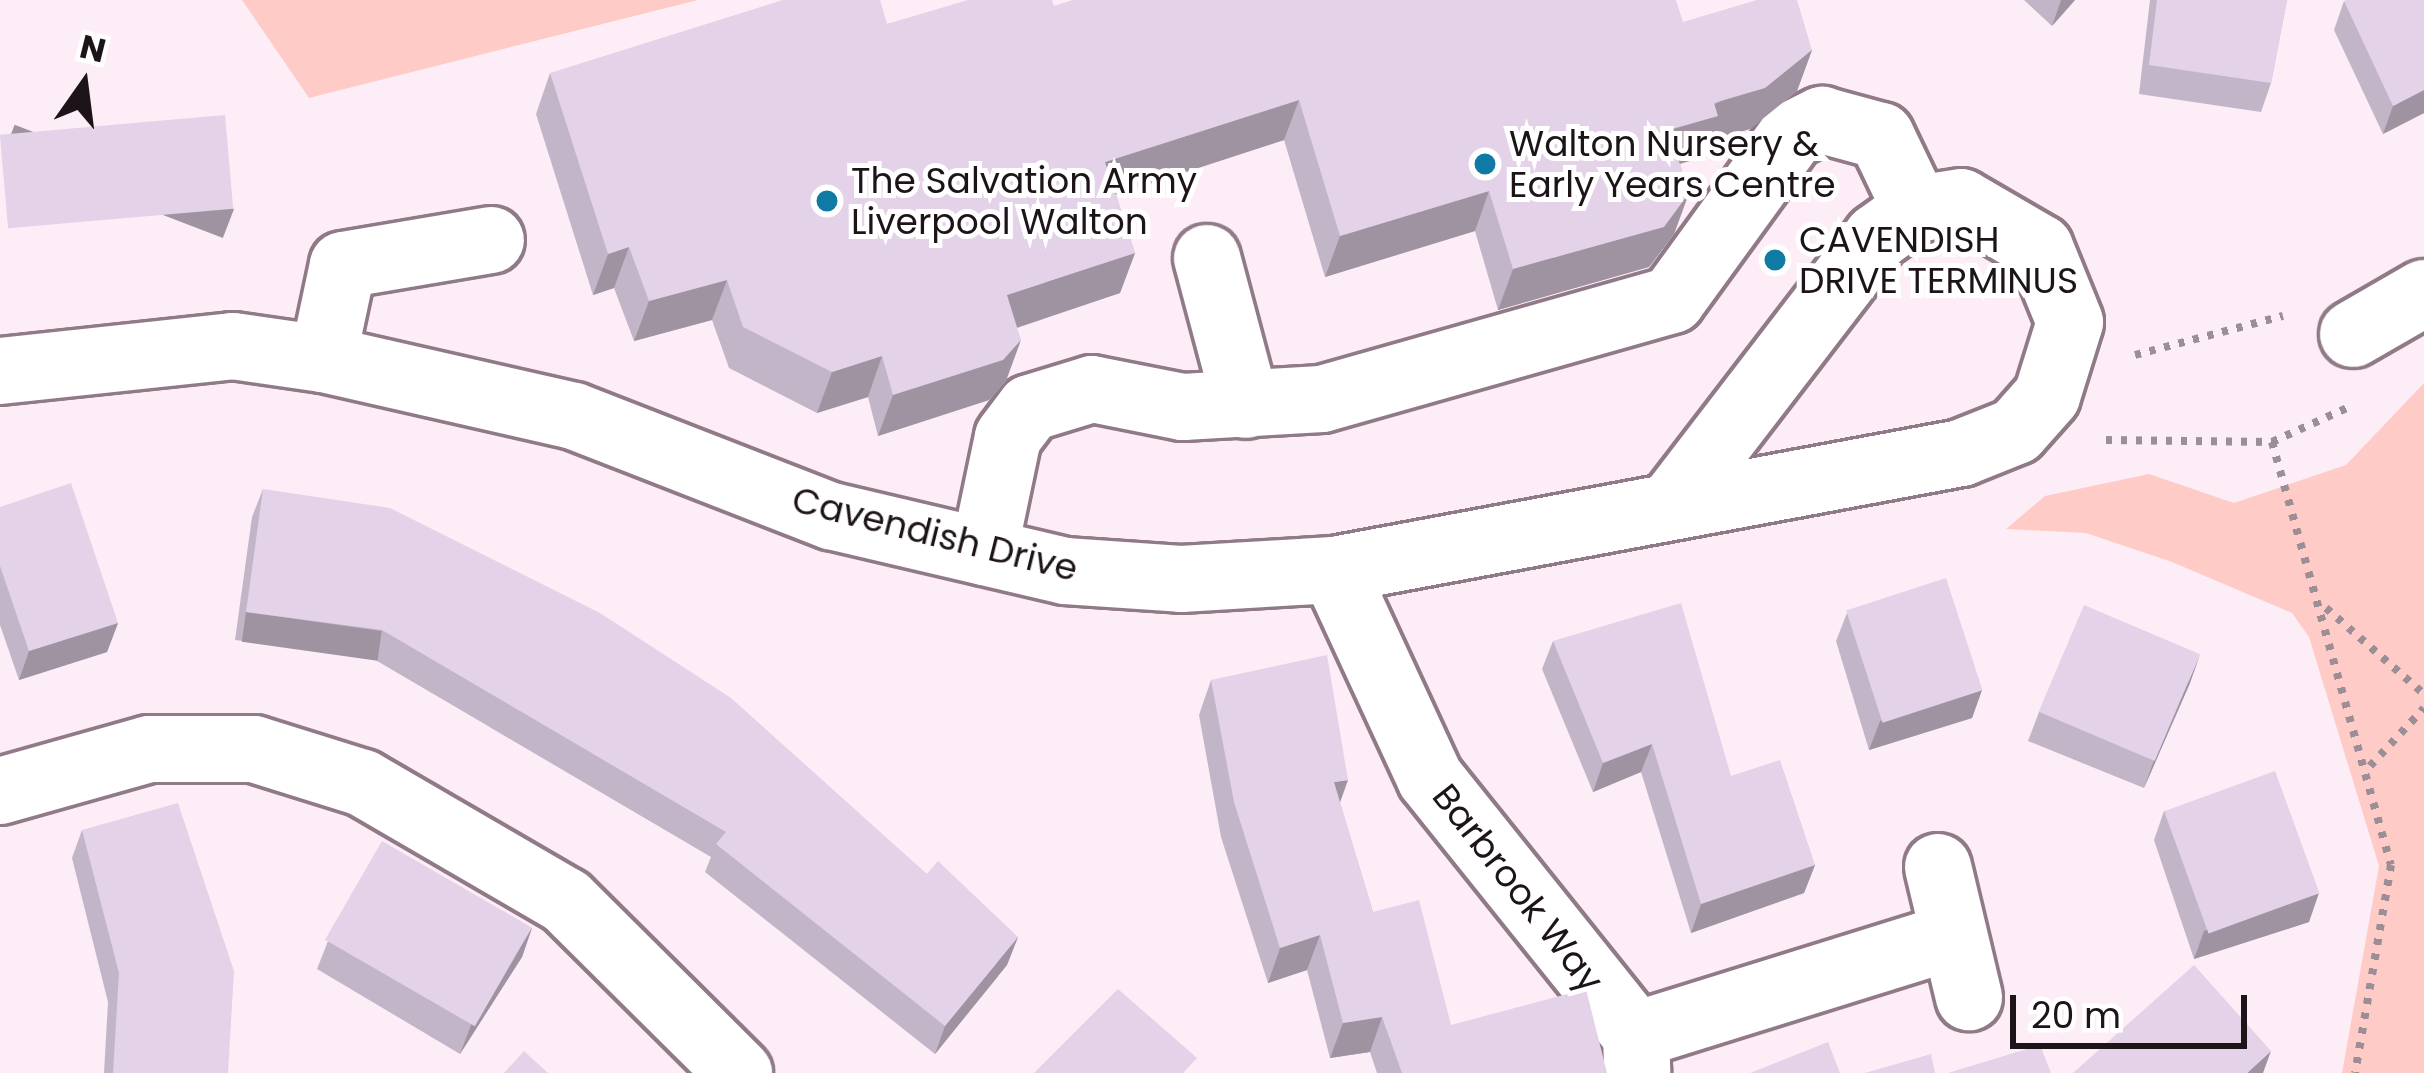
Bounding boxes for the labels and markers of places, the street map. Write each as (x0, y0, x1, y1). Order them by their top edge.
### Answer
place label: Walton Nursery & Early Years Centre (1509, 121, 1835, 206)
marker: Walton Nursery & Early Years Centre (1472, 151, 1498, 177)
place label: The Salvation Army Liverpool Walton (851, 158, 1197, 243)
marker: The Salvation Army Liverpool Walton (814, 188, 840, 214)
place label: CAVENDISH DRIVE TERMINUS (1799, 217, 2078, 302)
marker: CAVENDISH DRIVE TERMINUS (1762, 247, 1788, 273)

